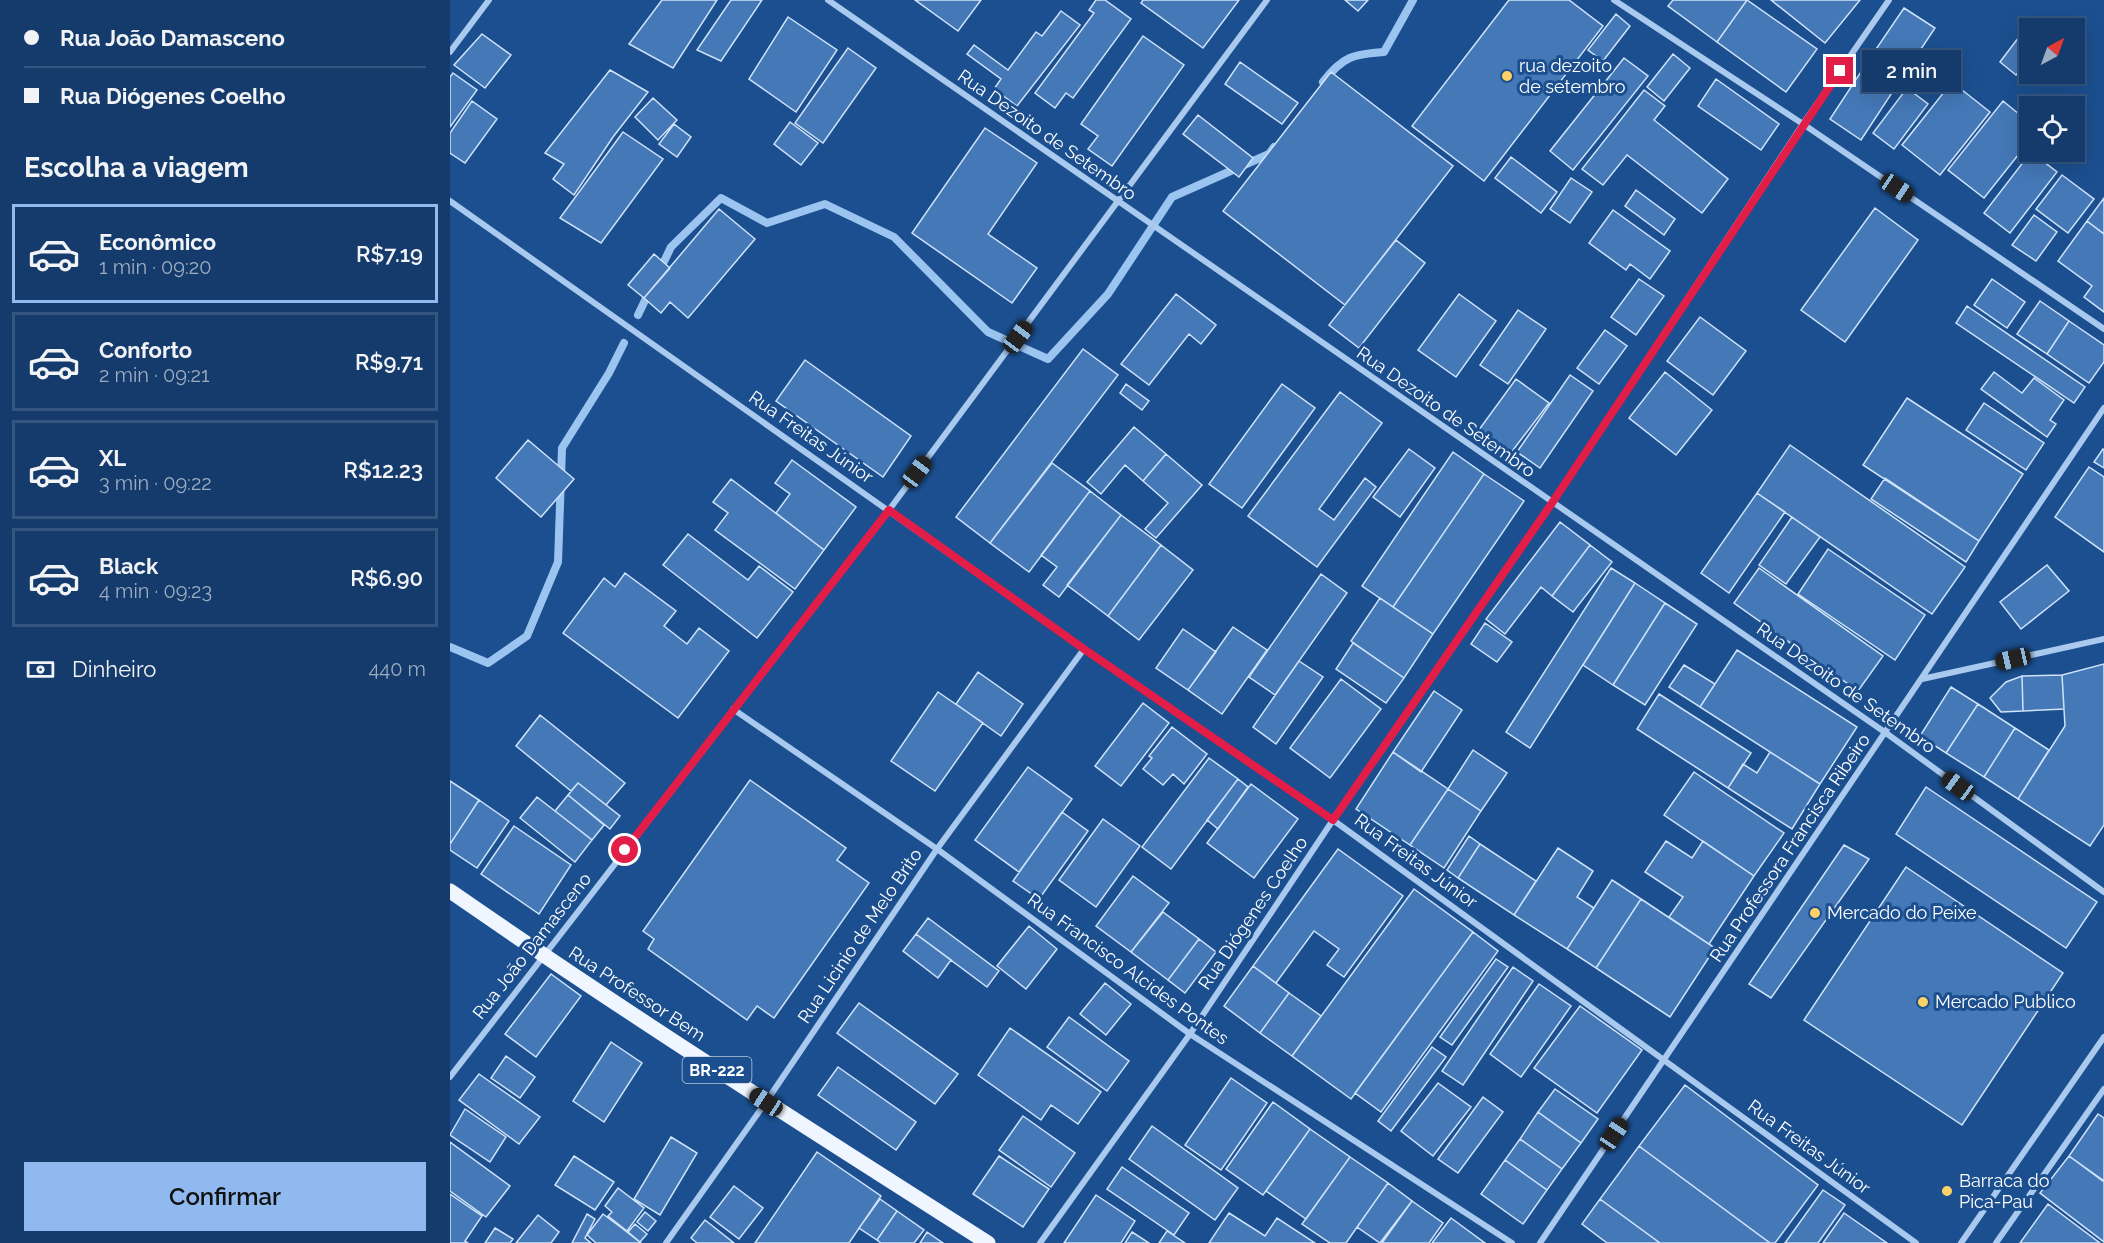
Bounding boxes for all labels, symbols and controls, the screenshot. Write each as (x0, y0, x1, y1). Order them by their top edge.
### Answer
north arrow (2019, 18, 2085, 84)
map controls (2019, 18, 2085, 162)
text: Rua João Damasceno (60, 25, 285, 51)
callout: 2 min (1861, 50, 1960, 92)
place label: rua dezoito de setembro (1519, 55, 1626, 97)
route end (1826, 57, 1853, 84)
text: 2 min (1886, 59, 1937, 83)
street label: Rua Dezoito de Setembro (954, 65, 1141, 204)
marker: rua dezoito de setembro (1500, 69, 1514, 83)
text: Rua Diógenes Coelho (60, 83, 285, 109)
button: locate (2019, 96, 2085, 162)
text: Escolha a viagem (24, 152, 249, 183)
car (1877, 170, 1917, 206)
icon: car (27, 227, 81, 281)
text: Econômico (99, 229, 216, 255)
text: R$7.19 (356, 241, 423, 267)
text: 1 min · 09:20 (99, 255, 211, 279)
car (1000, 317, 1036, 357)
icon: car (27, 335, 81, 389)
text: Conforto (99, 337, 192, 363)
street label: Rua Dezoito de Setembro (1353, 342, 1540, 481)
text: R$9.71 (355, 349, 423, 375)
text: 2 min · 09:21 (99, 363, 210, 387)
street label: Rua Freitas Júnior (745, 386, 878, 488)
icon: car (27, 443, 81, 497)
text: XL (99, 445, 126, 471)
car (899, 452, 935, 492)
text: R$12.23 (343, 457, 423, 483)
text: 3 min · 09:22 (99, 471, 212, 495)
icon: car (27, 551, 81, 605)
text: Black (99, 553, 158, 579)
text: R$6.90 (350, 565, 423, 591)
text: 4 min · 09:23 (99, 579, 212, 603)
street label: Rua Dezoito de Setembro (1753, 618, 1940, 757)
car (1993, 646, 2033, 672)
icon: cash (24, 653, 57, 686)
text: Dinheiro (72, 656, 156, 682)
text: 440 m (368, 657, 426, 681)
street label: Rua Professora Francisca Ribeiro (1705, 729, 1874, 966)
car (1938, 768, 1978, 804)
street label: Rua Freitas Júnior (1351, 809, 1482, 913)
street label: Rua Diógenes Coelho (1194, 832, 1312, 993)
route start (611, 836, 638, 863)
street label: Rua Licinio de Melo Brito (793, 844, 926, 1027)
street label: Rua João Damasceno (468, 868, 595, 1023)
street label: Rua Francisco Alcides Pontes (1024, 889, 1233, 1049)
place label: Mercado do Peixe (1827, 902, 1977, 923)
marker: Mercado do Peixe (1808, 906, 1822, 920)
street label: Rua Professor Bem (565, 942, 709, 1046)
place label: Mercado Publico (1935, 991, 2076, 1012)
marker: Mercado Publico (1916, 995, 1930, 1009)
road number: BR-222 (682, 1057, 752, 1083)
car (746, 1085, 786, 1119)
street label: Rua Freitas Júnior (1744, 1095, 1875, 1199)
car (1596, 1114, 1632, 1154)
button: Confirmar (24, 1162, 426, 1231)
place label: Barraca do Pica-Pau (1959, 1170, 2050, 1212)
marker: Barraca do Pica-Pau (1940, 1184, 1954, 1198)

